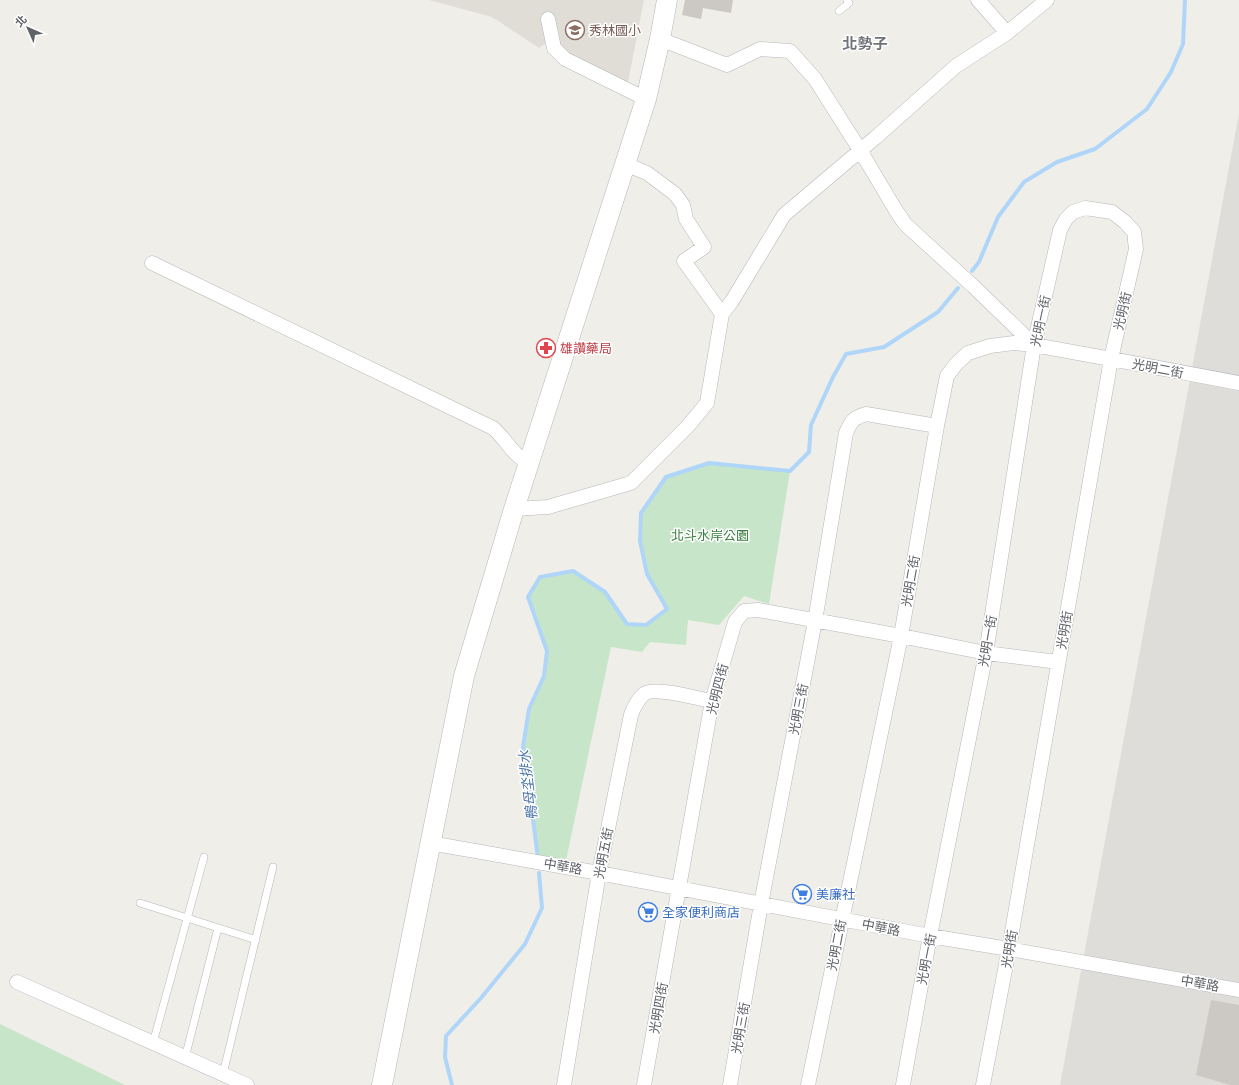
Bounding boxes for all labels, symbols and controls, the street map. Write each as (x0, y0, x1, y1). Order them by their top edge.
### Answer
north arrow (8, 8, 48, 48)
text: 北 (12, 12, 30, 30)
school or university icon: 秀林國小 (564, 19, 586, 41)
place label: 秀林國小 (589, 22, 641, 39)
district label: 北勢子 (842, 34, 888, 53)
street label: 光明街 (1110, 290, 1135, 332)
street label: 光明一街 (1027, 294, 1054, 348)
pharmacy icon: 雄讚藥局 (535, 337, 557, 359)
place label: 雄讚藥局 (560, 340, 612, 357)
street label: 光明二街 (1131, 355, 1185, 382)
park label: 北斗水岸公園 (671, 527, 749, 544)
street label: 光明二街 (898, 554, 923, 608)
street label: 光明街 (1053, 609, 1076, 651)
street label: 光明一街 (975, 614, 1000, 668)
street label: 光明四街 (703, 662, 732, 716)
street label: 光明三街 (785, 682, 812, 736)
water label: 鴨母坔排水 (515, 748, 541, 821)
street label: 光明五街 (590, 826, 617, 880)
street label: 中華路 (542, 855, 584, 878)
supermarket icon: 美廉社 (791, 883, 813, 905)
place label: 美廉社 (816, 886, 855, 903)
supermarket icon: 全家便利商店 (637, 901, 659, 923)
place label: 全家便利商店 (662, 904, 740, 921)
street label: 中華路 (860, 915, 902, 940)
street label: 光明二街 (823, 918, 850, 972)
street label: 光明街 (998, 928, 1021, 970)
street label: 光明一街 (913, 932, 940, 986)
street label: 中華路 (1179, 972, 1221, 995)
street label: 光明四街 (646, 981, 671, 1035)
street label: 光明三街 (728, 1001, 753, 1055)

